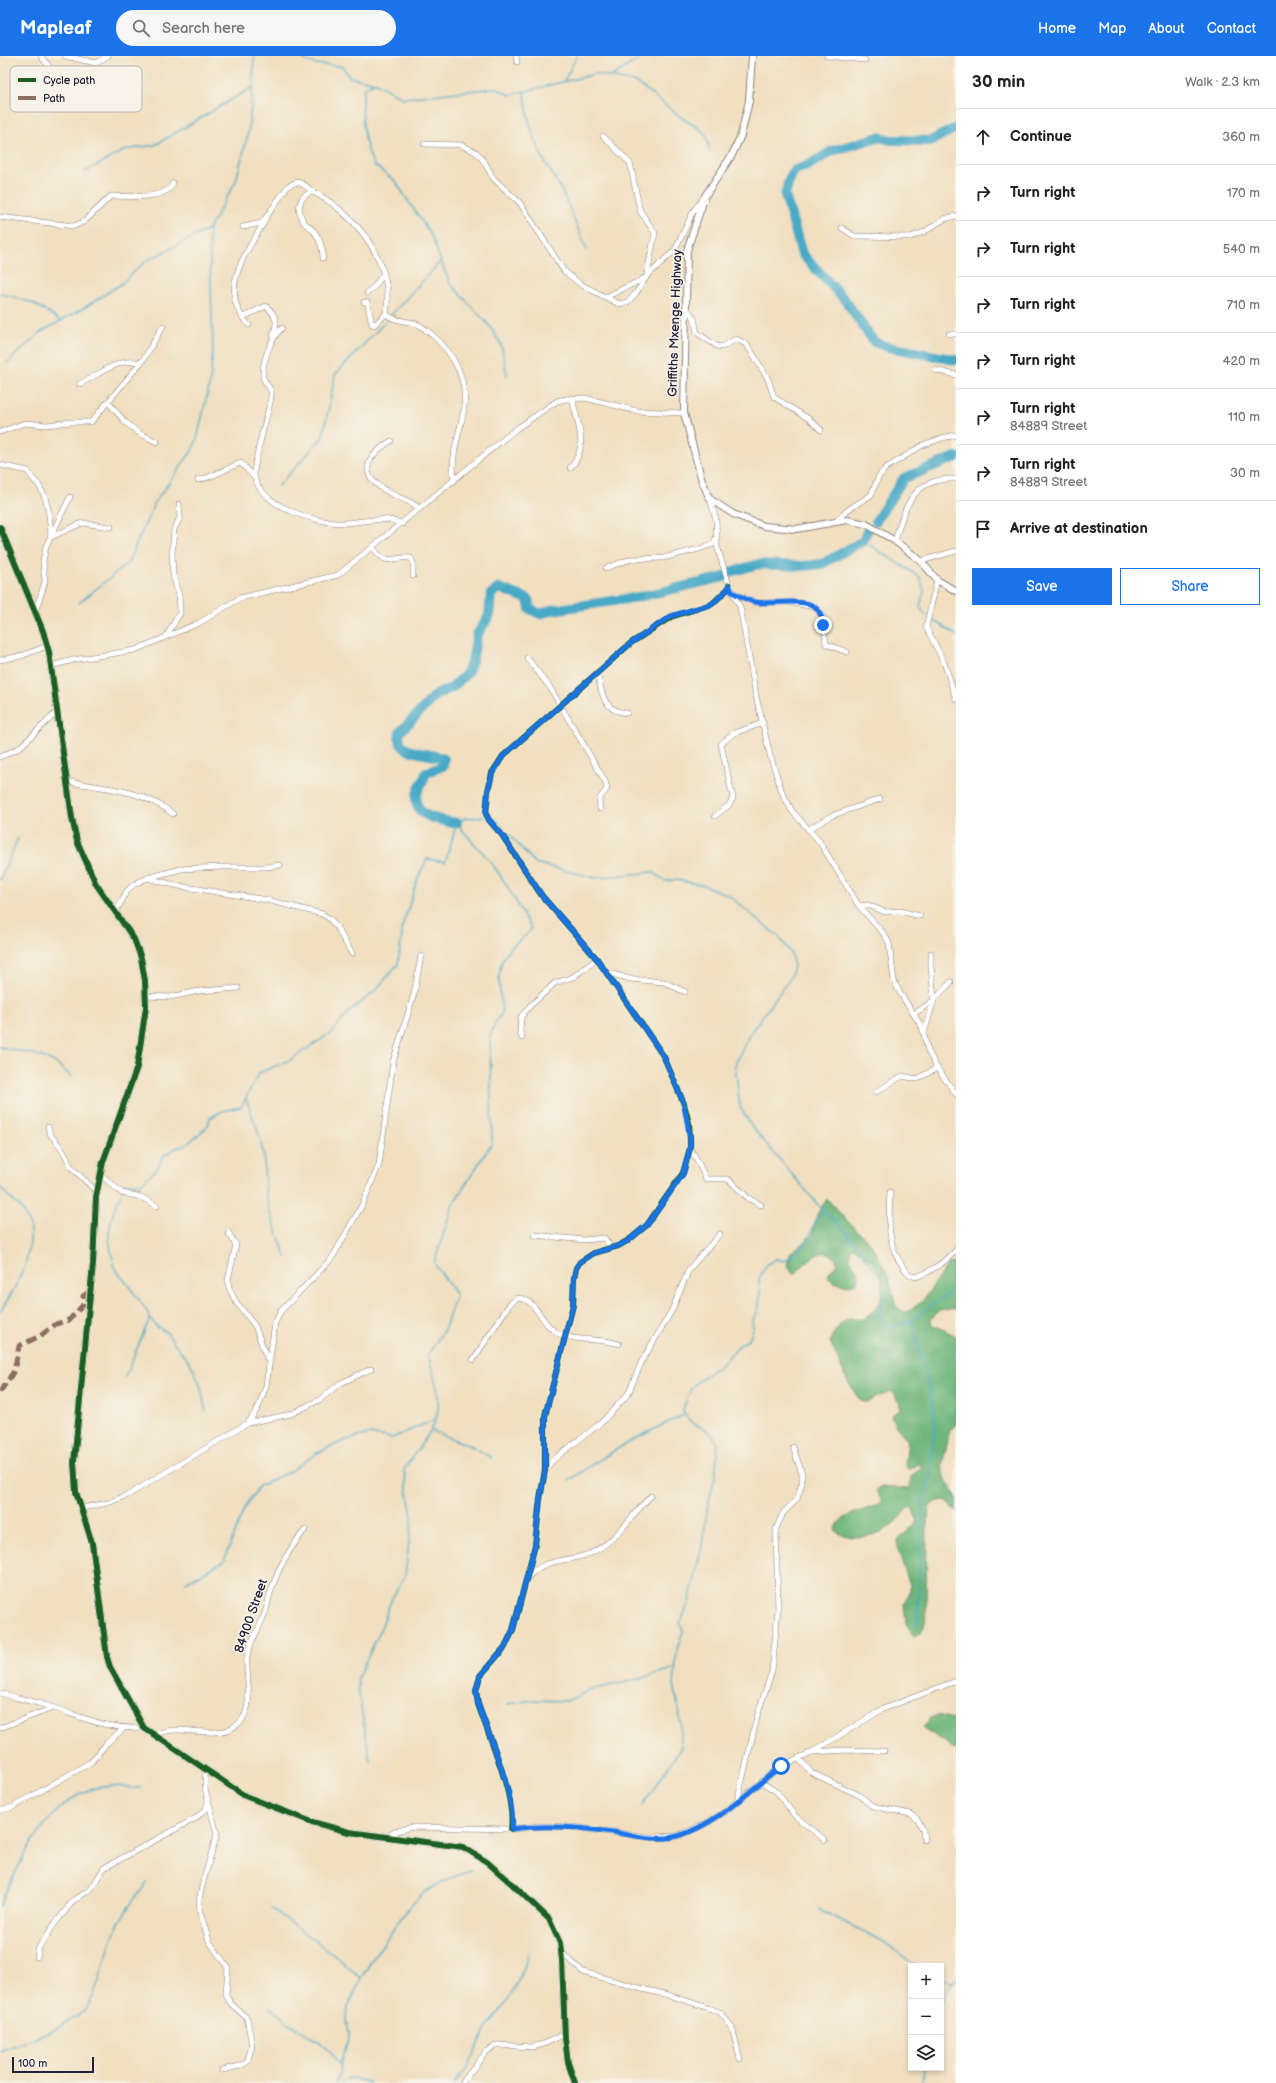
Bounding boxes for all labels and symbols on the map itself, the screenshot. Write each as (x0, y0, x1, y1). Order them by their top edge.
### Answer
legend (10, 66, 142, 112)
text: Cycle path (43, 74, 95, 87)
text: Path (43, 92, 65, 105)
street label: Griffiths Mxenge Highway (664, 249, 686, 397)
route end (814, 616, 832, 634)
street label: 84900 Street (231, 1577, 271, 1655)
route start (772, 1757, 790, 1775)
scale bar (12, 2055, 94, 2074)

